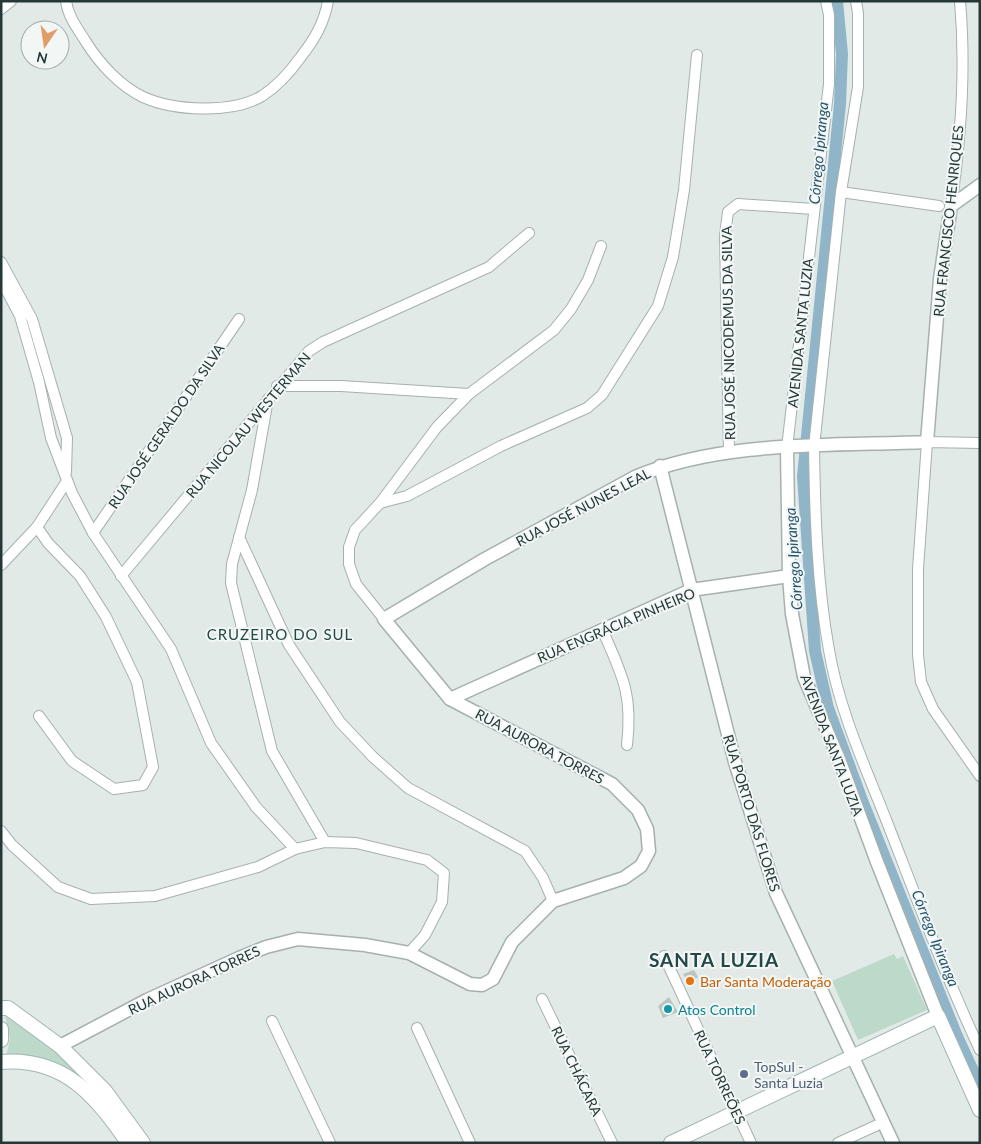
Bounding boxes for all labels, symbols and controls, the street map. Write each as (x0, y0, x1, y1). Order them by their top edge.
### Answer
north arrow (20, 20, 70, 70)
text: N (35, 49, 49, 68)
water label: Córrego Ipiranga (805, 101, 831, 205)
street label: RUA FRANCISCO HENRIQUES (929, 124, 967, 318)
street label: RUA JOSÉ NICODEMUS DA SILVA (718, 225, 738, 440)
street label: AVENIDA SANTA LUZIA (784, 257, 816, 409)
street label: RUA JOSÉ GERALDO DA SILVA (104, 340, 228, 512)
street label: RUA NICOLAU WESTERMAN (182, 349, 314, 501)
street label: RUA JOSÉ NUNES LEAL (513, 464, 653, 550)
water label: Córrego Ipiranga (780, 507, 806, 611)
street label: RUA ENGRÁCIA PINHEIRO (535, 584, 697, 666)
district label: CRUZEIRO DO SUL (207, 625, 353, 643)
street label: AVENIDA SANTA LUZIA (797, 672, 867, 819)
street label: RUA AURORA TORRES (473, 705, 607, 787)
street label: RUA PORTO DAS FLORES (720, 732, 784, 894)
water label: Córrego Ipiranga (908, 887, 964, 989)
street label: RUA AURORA TORRES (125, 942, 263, 1018)
district label: SANTA LUZIA (649, 948, 779, 971)
place label: Bar Santa Moderação (700, 973, 832, 990)
marker: Bar Santa Moderação (684, 975, 696, 987)
place label: Atos Control (678, 1001, 756, 1018)
marker: Atos Control (662, 1003, 674, 1015)
street label: RUA CHÁCARA (548, 1023, 606, 1119)
street label: RUA TORREÕES (691, 1027, 749, 1127)
place label: TopSul - Santa Luzia (754, 1058, 823, 1091)
marker: TopSul - Santa Luzia (738, 1068, 750, 1080)

